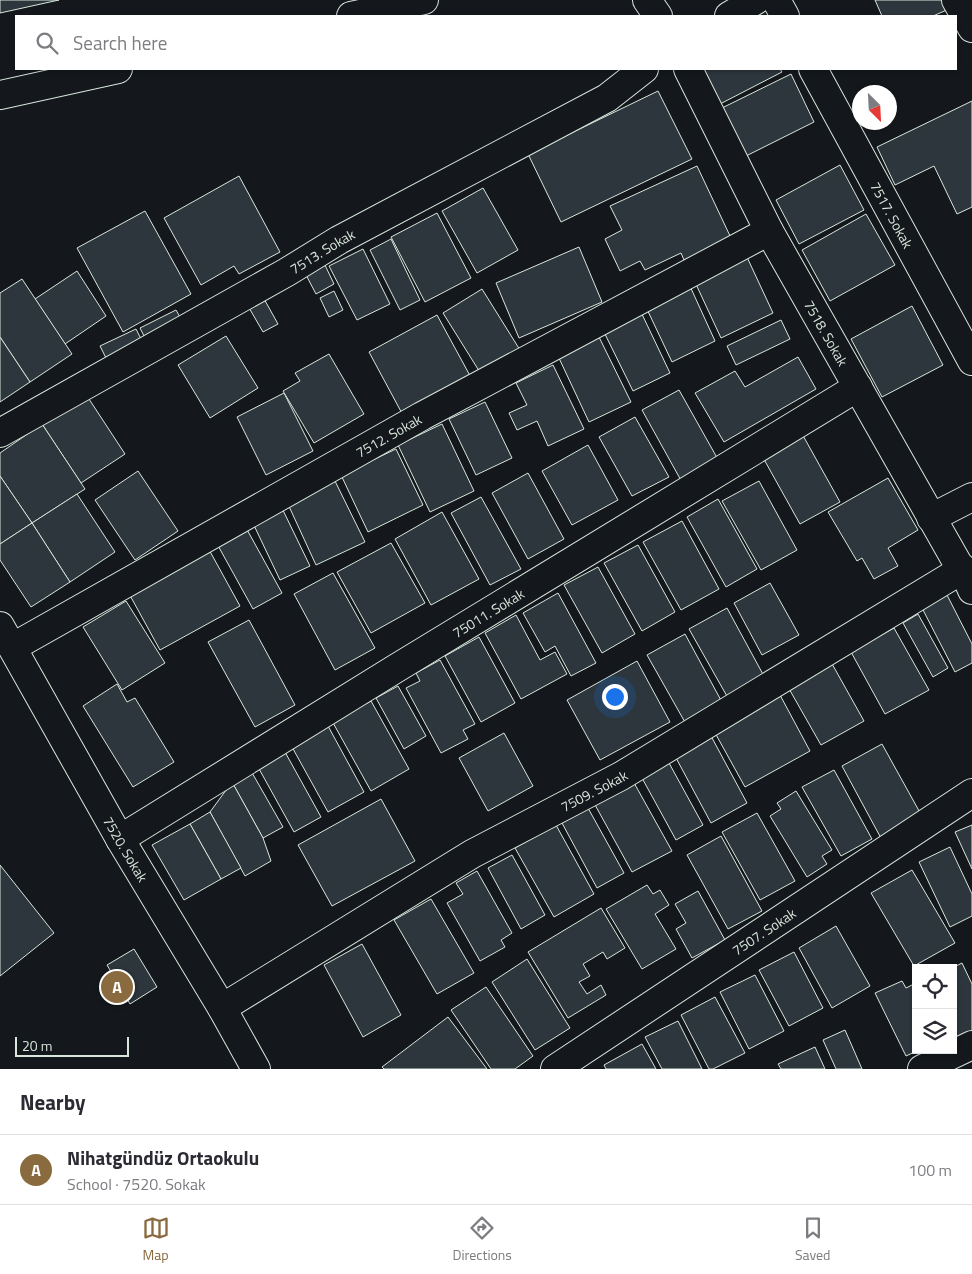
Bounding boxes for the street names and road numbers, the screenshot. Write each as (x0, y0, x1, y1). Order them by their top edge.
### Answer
street label: 7517. Sokak (866, 178, 919, 252)
street label: 7513. Sokak (285, 223, 359, 279)
street label: 7518. Sokak (800, 296, 854, 370)
street label: 7512. Sokak (351, 408, 425, 462)
street label: 75011. Sokak (448, 582, 528, 642)
street label: 7509. Sokak (557, 764, 632, 816)
street label: 7520. Sokak (99, 812, 154, 886)
street label: 7507. Sokak (727, 902, 800, 960)

